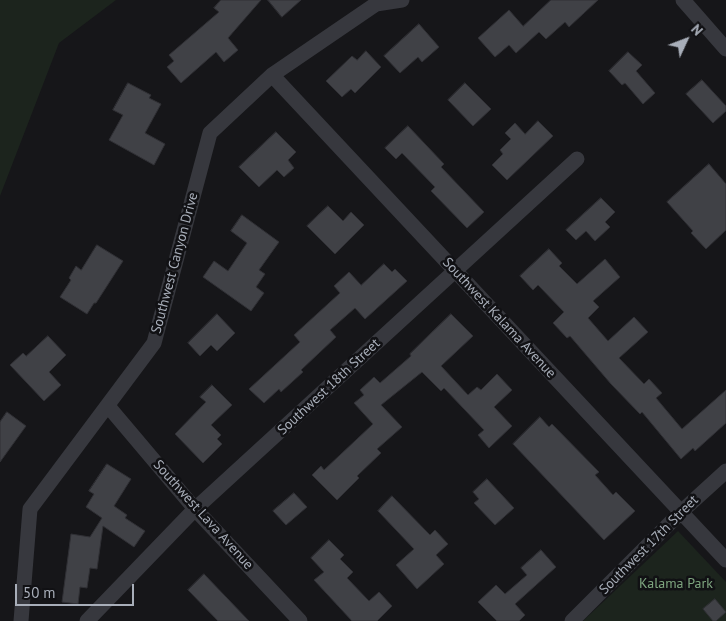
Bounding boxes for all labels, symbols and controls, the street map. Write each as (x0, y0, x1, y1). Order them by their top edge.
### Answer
north arrow (661, 15, 711, 65)
text: N (687, 20, 707, 39)
street label: Southwest Canyon Drive (148, 191, 202, 335)
street label: Southwest Kalama Avenue (439, 254, 559, 382)
street label: Southwest 18th Street (274, 335, 384, 439)
street label: Southwest Lava Avenue (149, 457, 257, 573)
street label: Southwest 17th Street (596, 492, 702, 598)
scale bar (18, 574, 136, 606)
park label: Kalama Park (639, 576, 713, 592)
text: 50 m (23, 583, 56, 602)

